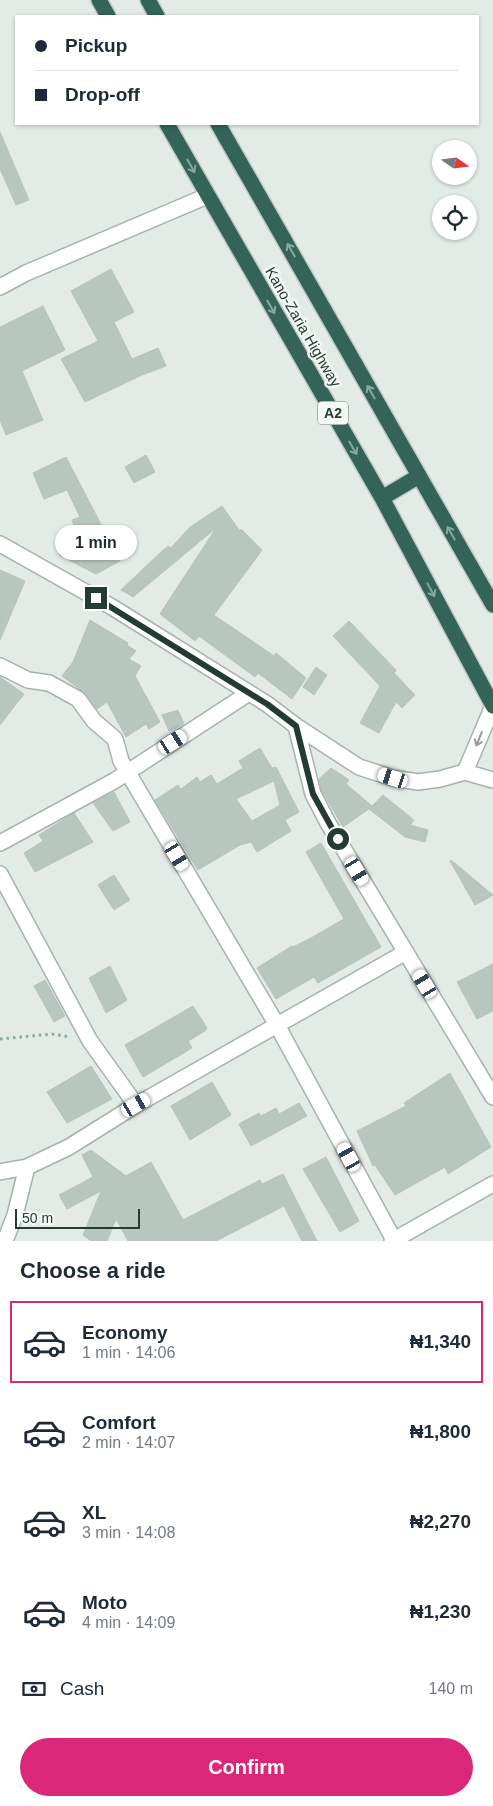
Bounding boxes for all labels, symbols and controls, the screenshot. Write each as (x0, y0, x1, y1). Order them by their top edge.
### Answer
text: Pickup (65, 35, 127, 56)
text: Drop-off (65, 84, 140, 105)
north arrow (432, 140, 478, 185)
map controls (432, 140, 477, 240)
one-way arrow (186, 159, 196, 173)
button: locate (432, 195, 477, 240)
one-way arrow (285, 244, 295, 258)
street label: Kano-Zaria Highway (262, 264, 345, 390)
one-way arrow (267, 300, 277, 314)
one-way arrow (366, 384, 376, 399)
road number: A2 (318, 402, 348, 424)
one-way arrow (348, 440, 358, 455)
callout: 1 min (55, 526, 137, 560)
one-way arrow (446, 526, 456, 540)
text: 1 min (75, 534, 117, 551)
one-way arrow (426, 583, 436, 598)
route end (85, 587, 107, 609)
car (156, 728, 189, 756)
one-way arrow (474, 731, 483, 746)
car (376, 766, 409, 790)
route start (327, 828, 349, 850)
car (162, 839, 191, 873)
car (342, 854, 371, 888)
car (410, 967, 439, 1001)
car (119, 1091, 152, 1119)
car (335, 1140, 362, 1174)
scale bar (15, 1206, 140, 1229)
text: 50 m (22, 1210, 53, 1226)
text: Choose a ride (20, 1258, 165, 1283)
icon: car (22, 1320, 67, 1365)
text: Economy (82, 1322, 168, 1343)
text: ₦1,340 (410, 1331, 471, 1352)
text: 1 min · 14:06 (82, 1344, 175, 1361)
icon: car (22, 1410, 67, 1455)
text: Comfort (82, 1412, 156, 1433)
text: ₦1,800 (410, 1421, 471, 1442)
text: 2 min · 14:07 (82, 1434, 175, 1451)
icon: car (22, 1500, 67, 1545)
text: XL (82, 1502, 106, 1523)
text: ₦2,270 (410, 1511, 471, 1532)
text: 3 min · 14:08 (82, 1524, 175, 1541)
icon: car (22, 1590, 67, 1635)
text: Moto (82, 1592, 127, 1613)
text: ₦1,230 (410, 1601, 471, 1622)
text: 4 min · 14:09 (82, 1614, 175, 1631)
icon: cash (20, 1675, 48, 1703)
text: Cash (60, 1678, 104, 1699)
text: 140 m (429, 1680, 473, 1697)
button: Confirm (20, 1738, 473, 1796)

